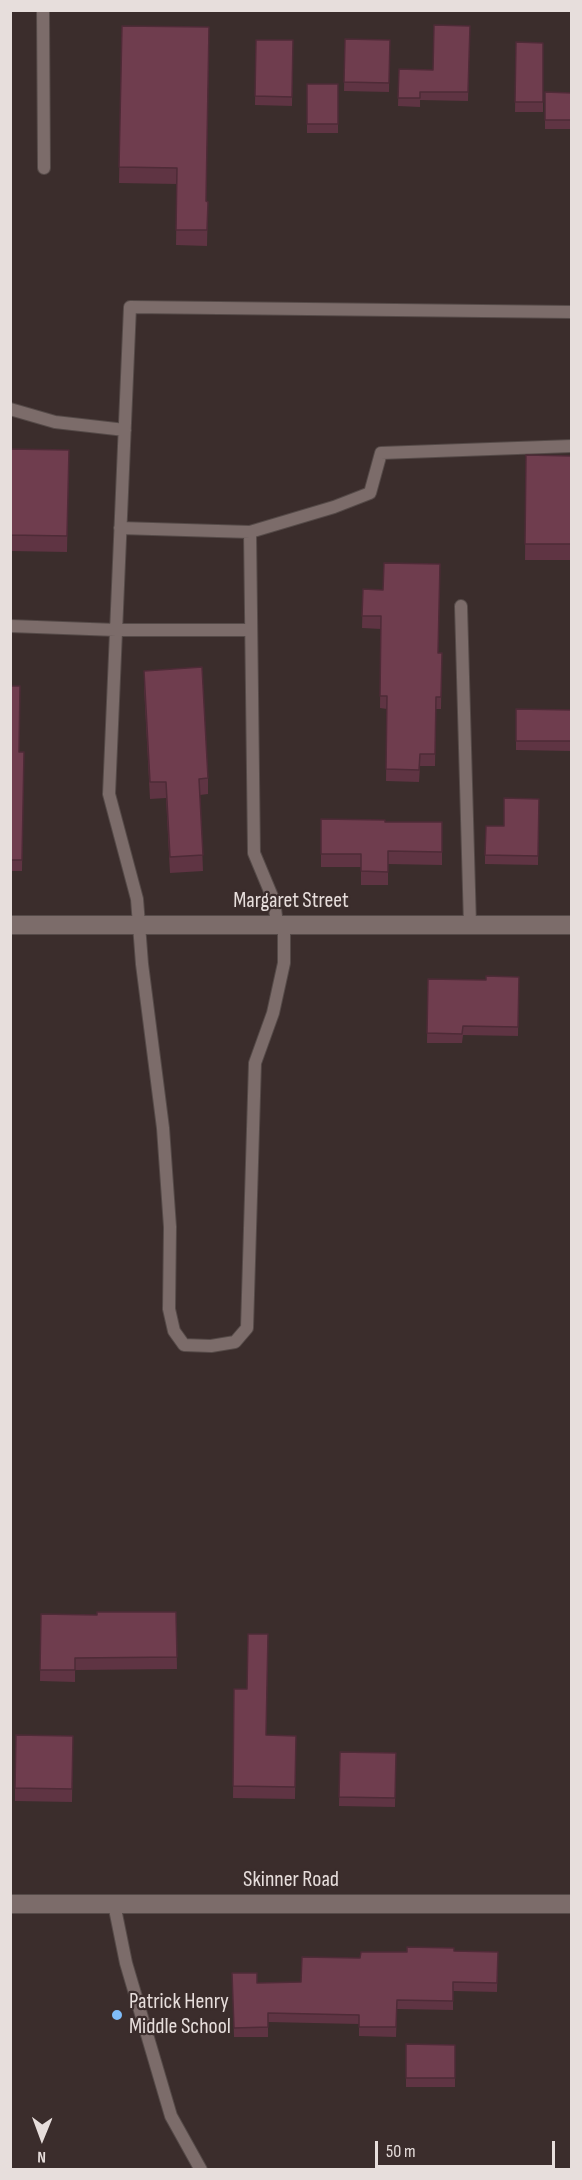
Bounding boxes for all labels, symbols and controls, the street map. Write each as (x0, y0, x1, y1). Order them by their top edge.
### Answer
street label: Margaret Street (233, 888, 349, 914)
street label: Skinner Road (243, 1867, 339, 1893)
place label: Patrick Henry Middle School (129, 1989, 231, 2041)
marker: Patrick Henry Middle School (110, 2008, 124, 2022)
north arrow (12, 2108, 72, 2168)
scale bar (378, 2129, 558, 2167)
text: 50 m (386, 2141, 416, 2162)
text: N (37, 2147, 46, 2166)

